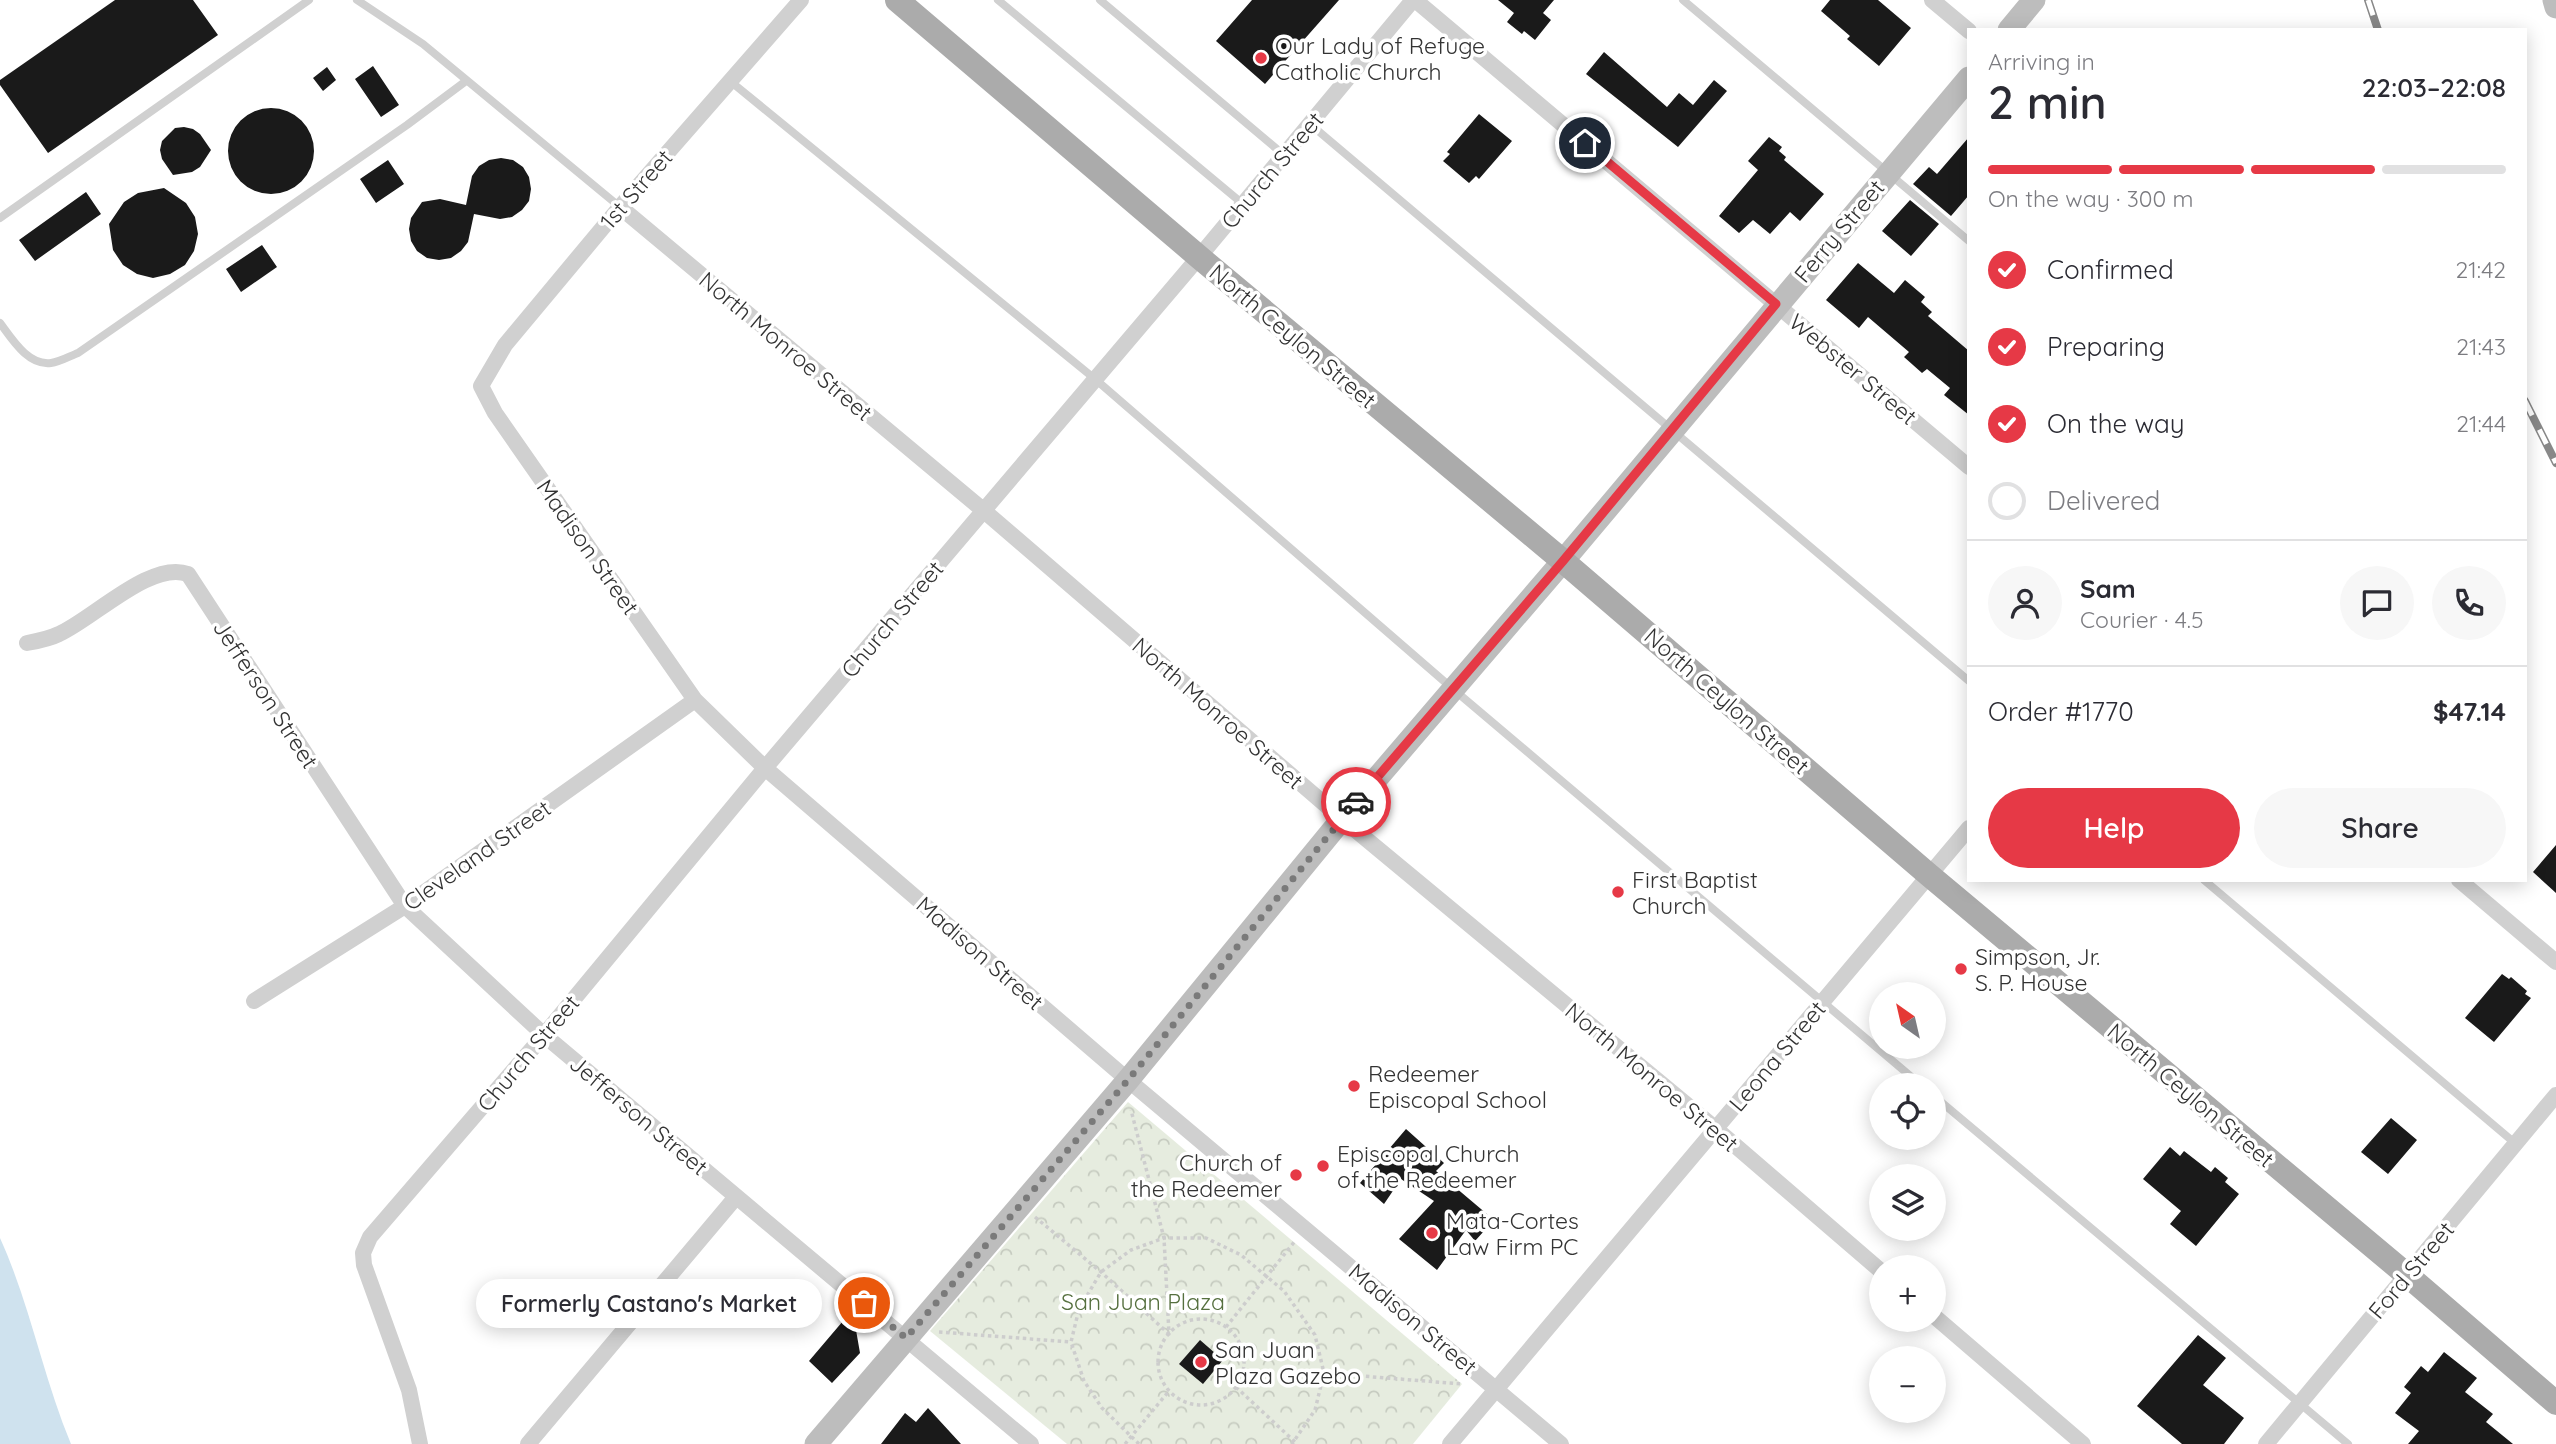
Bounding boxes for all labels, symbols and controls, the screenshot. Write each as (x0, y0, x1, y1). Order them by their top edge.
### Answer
place label: Our Lady of Refuge Catholic Church (1275, 31, 1485, 86)
text: Arriving in (1988, 47, 2095, 76)
marker: Our Lady of Refuge Catholic Church (1253, 50, 1269, 66)
text: 22:03–22:08 (2362, 71, 2506, 104)
text: 2 min (1988, 73, 2107, 131)
street label: Church Street (1215, 106, 1329, 234)
pin (1555, 113, 1615, 173)
icon: home (1566, 124, 1604, 162)
street label: 1st Street (593, 143, 679, 235)
street label: Ferry Street (1788, 173, 1891, 288)
text: On the way · 300 m (1988, 184, 2193, 213)
icon: check (1988, 251, 2026, 289)
text: Confirmed (2047, 253, 2174, 286)
text: 21:42 (2456, 255, 2506, 284)
street label: North Ceylon Street (1204, 258, 1383, 414)
street label: North Monroe Street (693, 265, 879, 427)
street label: Webster Street (1783, 307, 1923, 431)
icon: check (1988, 328, 2026, 366)
text: Preparing (2047, 330, 2165, 363)
text: 21:43 (2456, 332, 2506, 361)
icon: check (1988, 405, 2026, 443)
text: On the way (2047, 407, 2185, 440)
text: 21:44 (2456, 409, 2506, 438)
street label: Madison Street (531, 474, 646, 621)
text: Delivered (2047, 484, 2160, 517)
street label: Church Street (835, 555, 949, 683)
button: person (1988, 566, 2062, 640)
button: chat (2340, 566, 2414, 640)
button: phone (2432, 566, 2506, 640)
text: Sam (2080, 572, 2136, 605)
text: Courier · 4.5 (2080, 605, 2204, 634)
street label: Jefferson Street (207, 614, 325, 774)
street label: North Ceylon Street (1639, 622, 1816, 781)
street label: North Monroe Street (1127, 631, 1310, 795)
text: Order #1770 (1988, 695, 2134, 728)
text: $47.14 (2433, 695, 2506, 728)
courier (1321, 767, 1391, 837)
icon: car (1337, 783, 1375, 821)
button: Help (1988, 788, 2240, 868)
button: Share (2254, 788, 2506, 868)
street label: Cleveland Street (398, 793, 557, 917)
place label: First Baptist Church (1632, 865, 1758, 920)
marker: First Baptist Church (1610, 884, 1626, 900)
street label: Madison Street (911, 890, 1050, 1016)
place label: Simpson, Jr. S. P. House (1975, 942, 2100, 997)
marker: Simpson, Jr. S. P. House (1953, 961, 1969, 977)
north arrow (1869, 982, 1946, 1059)
map controls (1869, 982, 1946, 1423)
street label: Church Street (471, 989, 585, 1117)
street label: Leona Street (1722, 995, 1832, 1117)
street label: North Monroe Street (1559, 996, 1745, 1158)
street label: North Ceylon Street (2102, 1017, 2281, 1173)
street label: Jefferson Street (564, 1049, 714, 1181)
place label: Redeemer Episcopal School (1368, 1059, 1547, 1114)
button: locate (1869, 1073, 1946, 1150)
marker: Redeemer Episcopal School (1346, 1078, 1362, 1094)
place label: Episcopal Church of the Redeemer (1337, 1139, 1519, 1194)
place label: Church of the Redeemer (1131, 1148, 1282, 1203)
marker: Episcopal Church of the Redeemer (1315, 1158, 1331, 1174)
button: layers (1869, 1164, 1946, 1241)
marker: Church of the Redeemer (1288, 1167, 1304, 1183)
place label: Mata-Cortes Law Firm PC (1446, 1206, 1579, 1261)
street label: Ford Street (2362, 1215, 2460, 1325)
marker: Mata-Cortes Law Firm PC (1424, 1225, 1440, 1241)
button: + (1869, 1255, 1946, 1332)
street label: Madison Street (1343, 1257, 1483, 1381)
pin (834, 1273, 894, 1333)
callout: Formerly Castano's Market (476, 1278, 822, 1328)
icon: bag (845, 1284, 883, 1322)
park label: San Juan Plaza (1061, 1287, 1225, 1316)
text: Formerly Castano's Market (501, 1289, 797, 1318)
place label: San Juan Plaza Gazebo (1215, 1335, 1361, 1390)
button: − (1869, 1346, 1946, 1423)
marker: San Juan Plaza Gazebo (1193, 1354, 1209, 1370)

